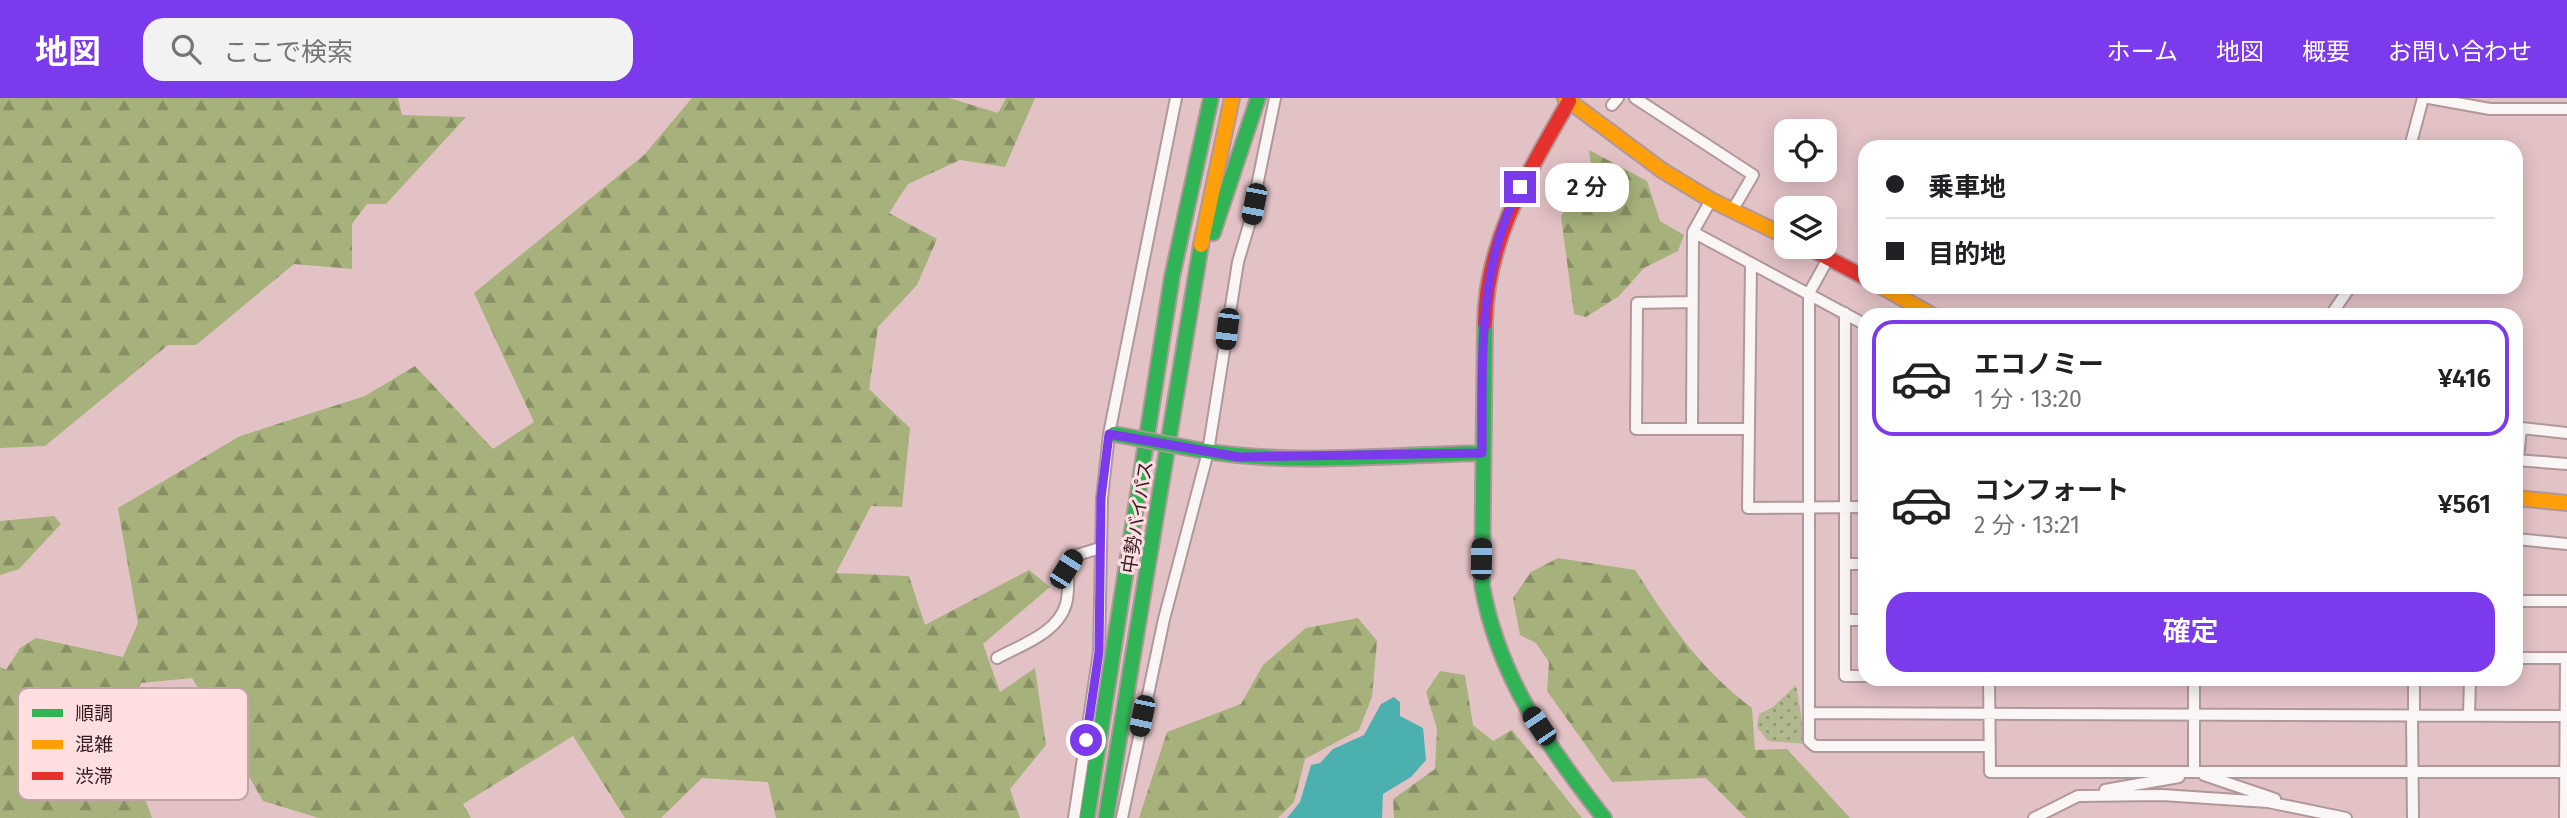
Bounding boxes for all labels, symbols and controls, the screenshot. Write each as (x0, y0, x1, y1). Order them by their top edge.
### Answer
search box (143, 18, 633, 81)
icon: search (167, 30, 205, 68)
text: 地図 (35, 32, 101, 72)
text: ここで検索 (223, 37, 353, 68)
text: ホーム (2107, 38, 2178, 66)
text: 地図 (2216, 38, 2264, 66)
text: 概要 (2302, 38, 2350, 66)
text: お問い合わせ (2388, 38, 2532, 66)
map controls (1774, 119, 1837, 259)
button: locate (1774, 119, 1837, 182)
callout: 2 分 (1544, 162, 1628, 212)
route end (1504, 171, 1536, 203)
text: 乗車地 (1928, 172, 2006, 203)
text: 2 分 (1567, 173, 1607, 201)
car (1240, 181, 1269, 227)
button: layers (1774, 196, 1837, 259)
text: 目的地 (1928, 239, 2006, 270)
car (1215, 307, 1240, 351)
icon: car (1890, 347, 1953, 410)
text: エコノミー (1974, 349, 2104, 380)
text: ¥416 (2438, 363, 2491, 394)
text: 1 分 · 13:20 (1974, 385, 2082, 413)
street label: 中勢バイパス (1117, 459, 1158, 575)
icon: car (1890, 473, 1953, 536)
text: コンフォート (1974, 475, 2129, 506)
text: ¥561 (2438, 489, 2491, 520)
text: 2 分 · 13:21 (1974, 511, 2080, 539)
car (1471, 538, 1492, 580)
car (1046, 546, 1087, 592)
button: 確定 (1886, 592, 2495, 672)
legend (18, 688, 248, 800)
car (1128, 693, 1157, 739)
text: 順調 (75, 702, 113, 725)
car (1519, 703, 1560, 749)
route start (1070, 724, 1102, 756)
text: 混雑 (75, 733, 113, 756)
text: 渋滞 (75, 765, 113, 788)

